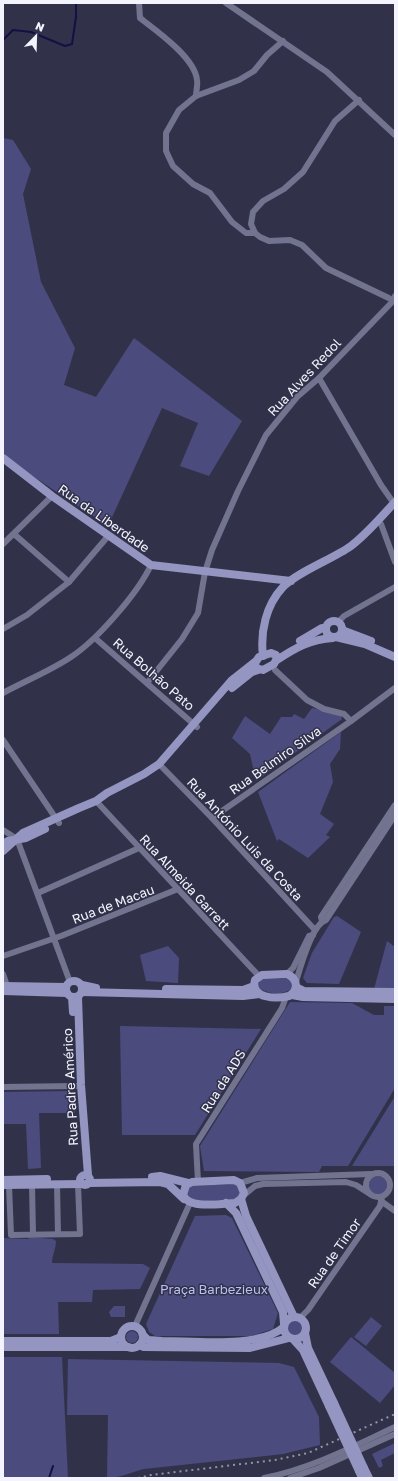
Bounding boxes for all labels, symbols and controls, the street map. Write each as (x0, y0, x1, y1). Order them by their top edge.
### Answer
north arrow (16, 16, 56, 56)
text: N (34, 19, 46, 34)
street label: Rua Alves Redol (264, 335, 344, 419)
street label: Rua da Liberdade (55, 481, 153, 555)
street label: Rua Bolhão Pato (110, 634, 198, 714)
street label: Rua Belmiro Silva (226, 722, 324, 798)
street label: Rua António Luis da Costa (184, 774, 306, 904)
street label: Rua Almeida Garrett (136, 831, 234, 933)
street label: Rua de Macau (70, 881, 156, 927)
street label: Rua Padre Américo (59, 1028, 81, 1146)
street label: Rua da ADS (197, 1046, 249, 1116)
street label: Rua de Timor (304, 1215, 364, 1291)
park label: Praça Barbezieux (160, 1281, 268, 1297)

